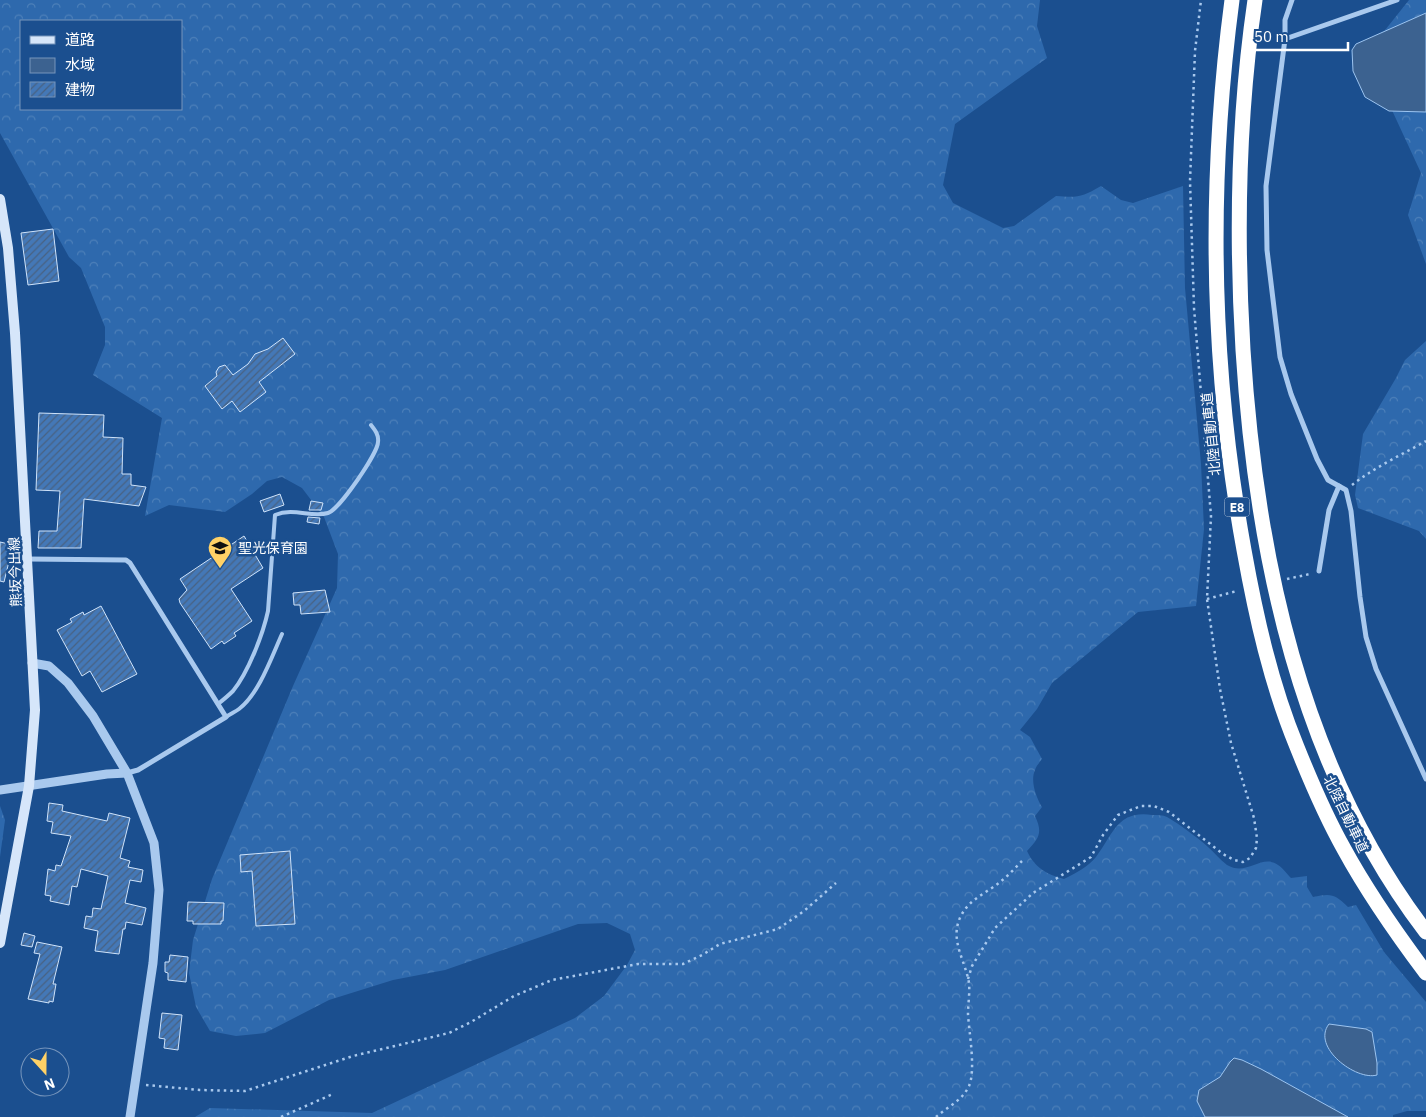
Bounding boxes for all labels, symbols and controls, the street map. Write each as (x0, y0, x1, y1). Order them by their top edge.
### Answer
legend (20, 20, 182, 110)
scale bar (1246, 20, 1348, 52)
text: 50 m (1254, 27, 1289, 46)
text: 道路 (65, 30, 95, 49)
text: 水域 (65, 55, 95, 74)
text: 建物 (65, 80, 95, 99)
street label: 北陸自動車道 (1198, 391, 1224, 477)
road number: E8 (1224, 498, 1250, 516)
school or university icon: 聖光保育園 (207, 535, 233, 569)
street label: 熊坂今出線 (5, 537, 25, 607)
place label: 聖光保育園 (238, 539, 308, 557)
street label: 北陸自動車道 (1319, 772, 1373, 856)
north arrow (20, 1047, 70, 1097)
text: N (42, 1074, 58, 1094)

